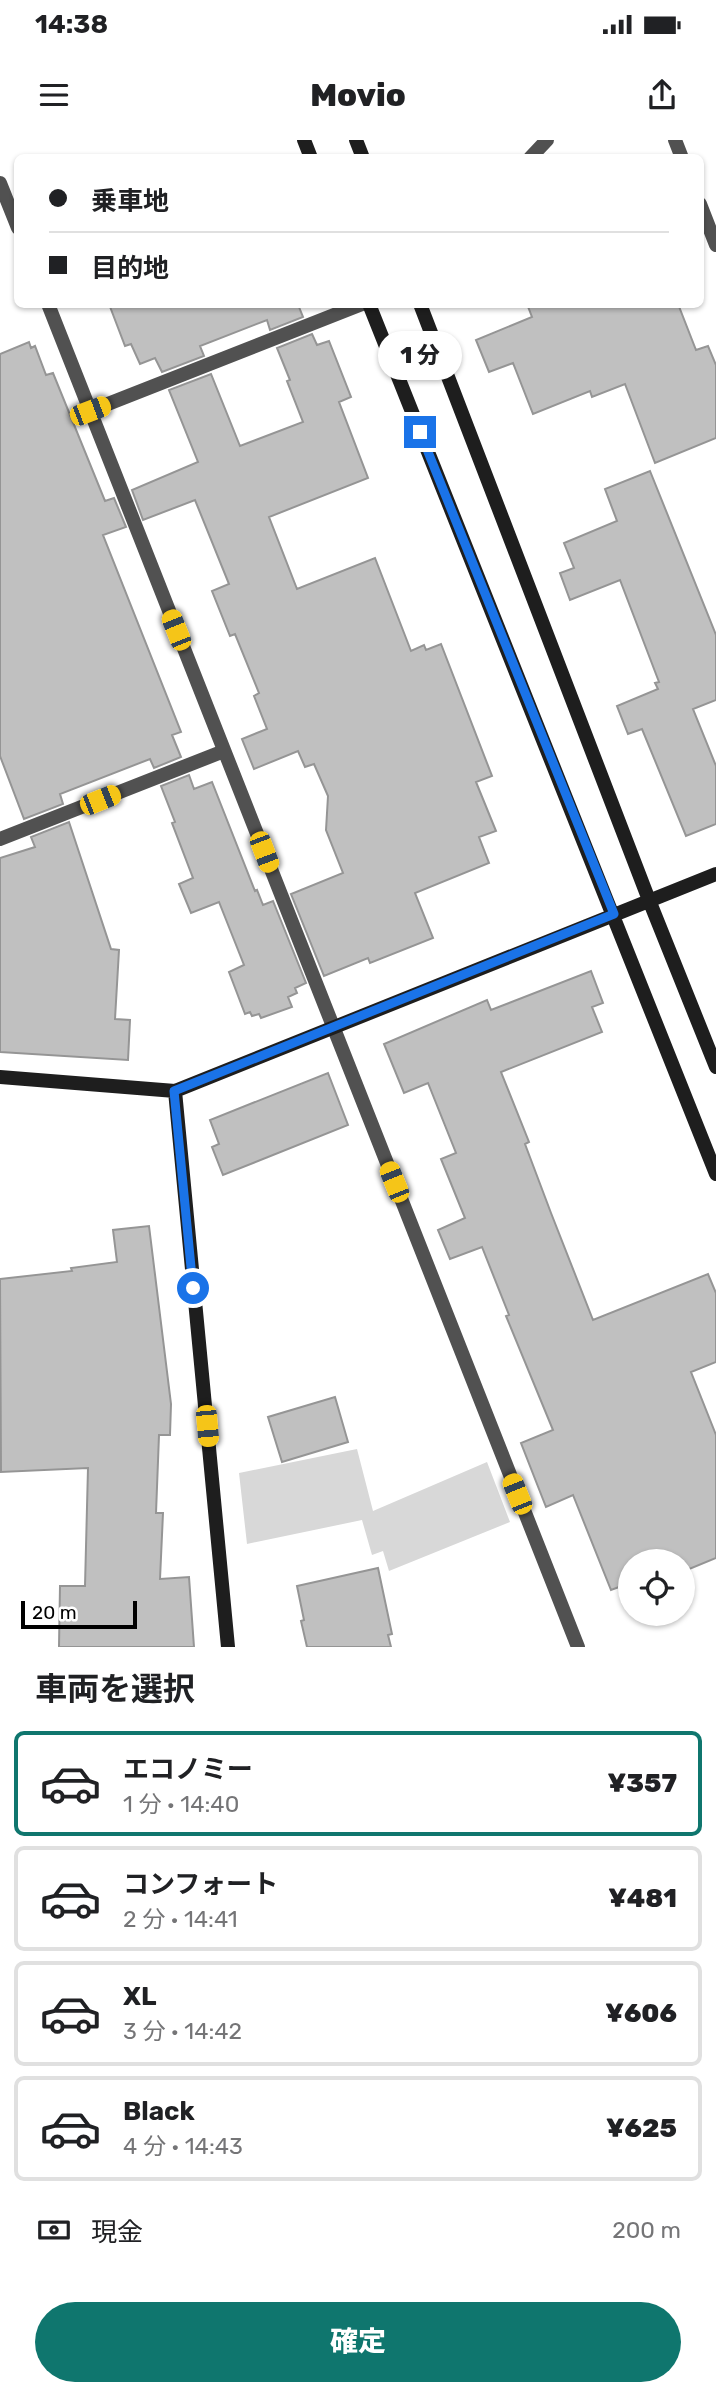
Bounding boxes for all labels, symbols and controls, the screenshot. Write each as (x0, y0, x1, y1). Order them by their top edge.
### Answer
text: 14:38 (35, 9, 108, 40)
icon: menu (35, 76, 73, 114)
text: Movio (310, 76, 406, 114)
icon: share (643, 76, 681, 114)
text: 乗車地 (91, 186, 169, 217)
text: 目的地 (91, 253, 169, 284)
callout: 1 分 (378, 330, 462, 380)
text: 1 分 (400, 341, 440, 369)
car (67, 394, 114, 428)
route end (404, 416, 436, 448)
car (159, 607, 194, 653)
car (77, 782, 124, 818)
car (247, 829, 282, 875)
car (377, 1159, 412, 1205)
route start (177, 1272, 209, 1304)
car (195, 1404, 220, 1448)
car (500, 1471, 535, 1517)
map controls (618, 1549, 695, 1626)
button: locate (618, 1549, 695, 1626)
scale bar (21, 1598, 136, 1630)
text: 20 m (32, 1601, 77, 1624)
text: 車両を選択 (35, 1670, 195, 1708)
icon: car (39, 1752, 102, 1815)
text: エコノミー (123, 1754, 253, 1785)
text: ¥357 (608, 1768, 677, 1799)
text: 1 分 · 14:40 (123, 1790, 239, 1818)
icon: car (39, 1867, 102, 1930)
text: コンフォート (123, 1869, 278, 1900)
text: ¥481 (608, 1883, 677, 1914)
text: 2 分 · 14:41 (123, 1905, 238, 1933)
text: XL (123, 1981, 156, 2012)
icon: car (39, 1982, 102, 2045)
text: ¥606 (605, 1998, 677, 2029)
text: 3 分 · 14:42 (123, 2017, 242, 2045)
text: Black (123, 2096, 195, 2127)
icon: car (39, 2097, 102, 2160)
text: ¥625 (606, 2113, 677, 2144)
text: 4 分 · 14:43 (123, 2132, 243, 2160)
icon: cash (35, 2211, 73, 2249)
text: 200 m (612, 2216, 681, 2244)
text: 現金 (91, 2217, 143, 2248)
button: 確定 (35, 2302, 681, 2382)

